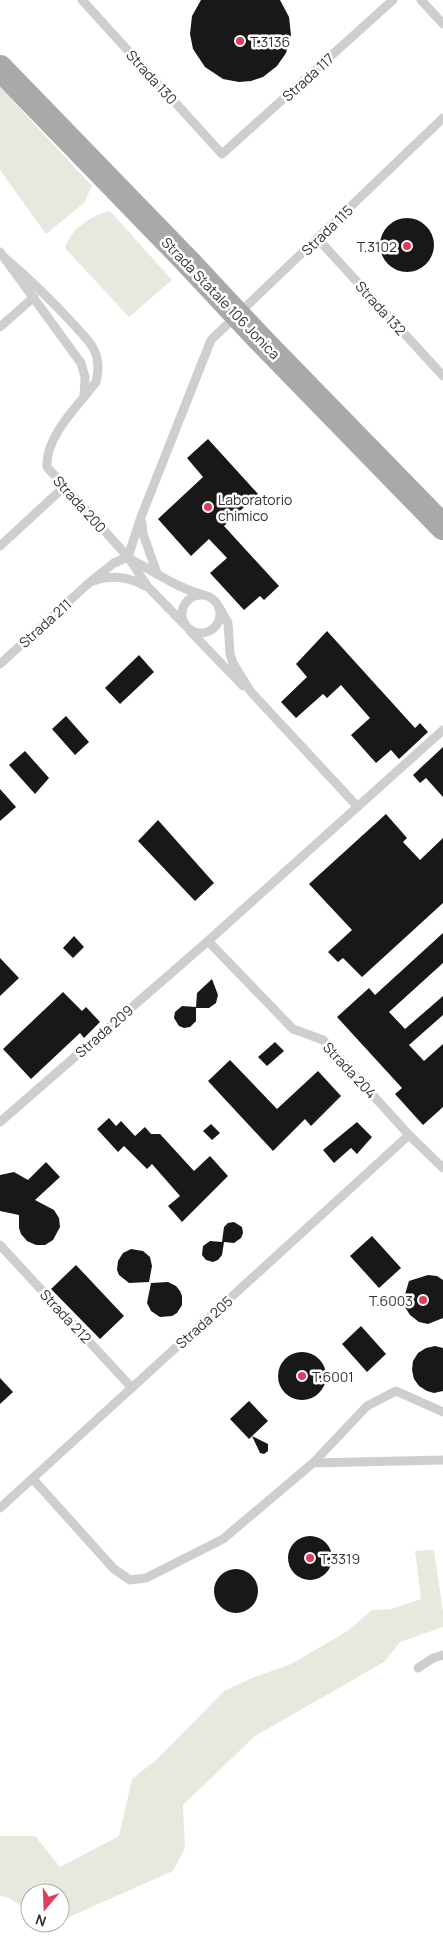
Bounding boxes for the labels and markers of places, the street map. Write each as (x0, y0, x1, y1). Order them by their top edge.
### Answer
place label: T.3136 (250, 32, 290, 51)
marker: T.3136 (234, 35, 246, 47)
place label: T.3102 (357, 237, 397, 256)
marker: T.3102 (401, 240, 413, 252)
place label: Laboratorio chimico (218, 490, 292, 525)
marker: Laboratorio chimico (202, 501, 214, 513)
place label: T.6003 (369, 1291, 413, 1310)
marker: T.6003 (417, 1294, 429, 1306)
place label: T.6001 (312, 1367, 354, 1386)
marker: T.6001 (296, 1370, 308, 1382)
place label: T.3319 (320, 1549, 360, 1568)
marker: T.3319 (304, 1552, 316, 1564)

